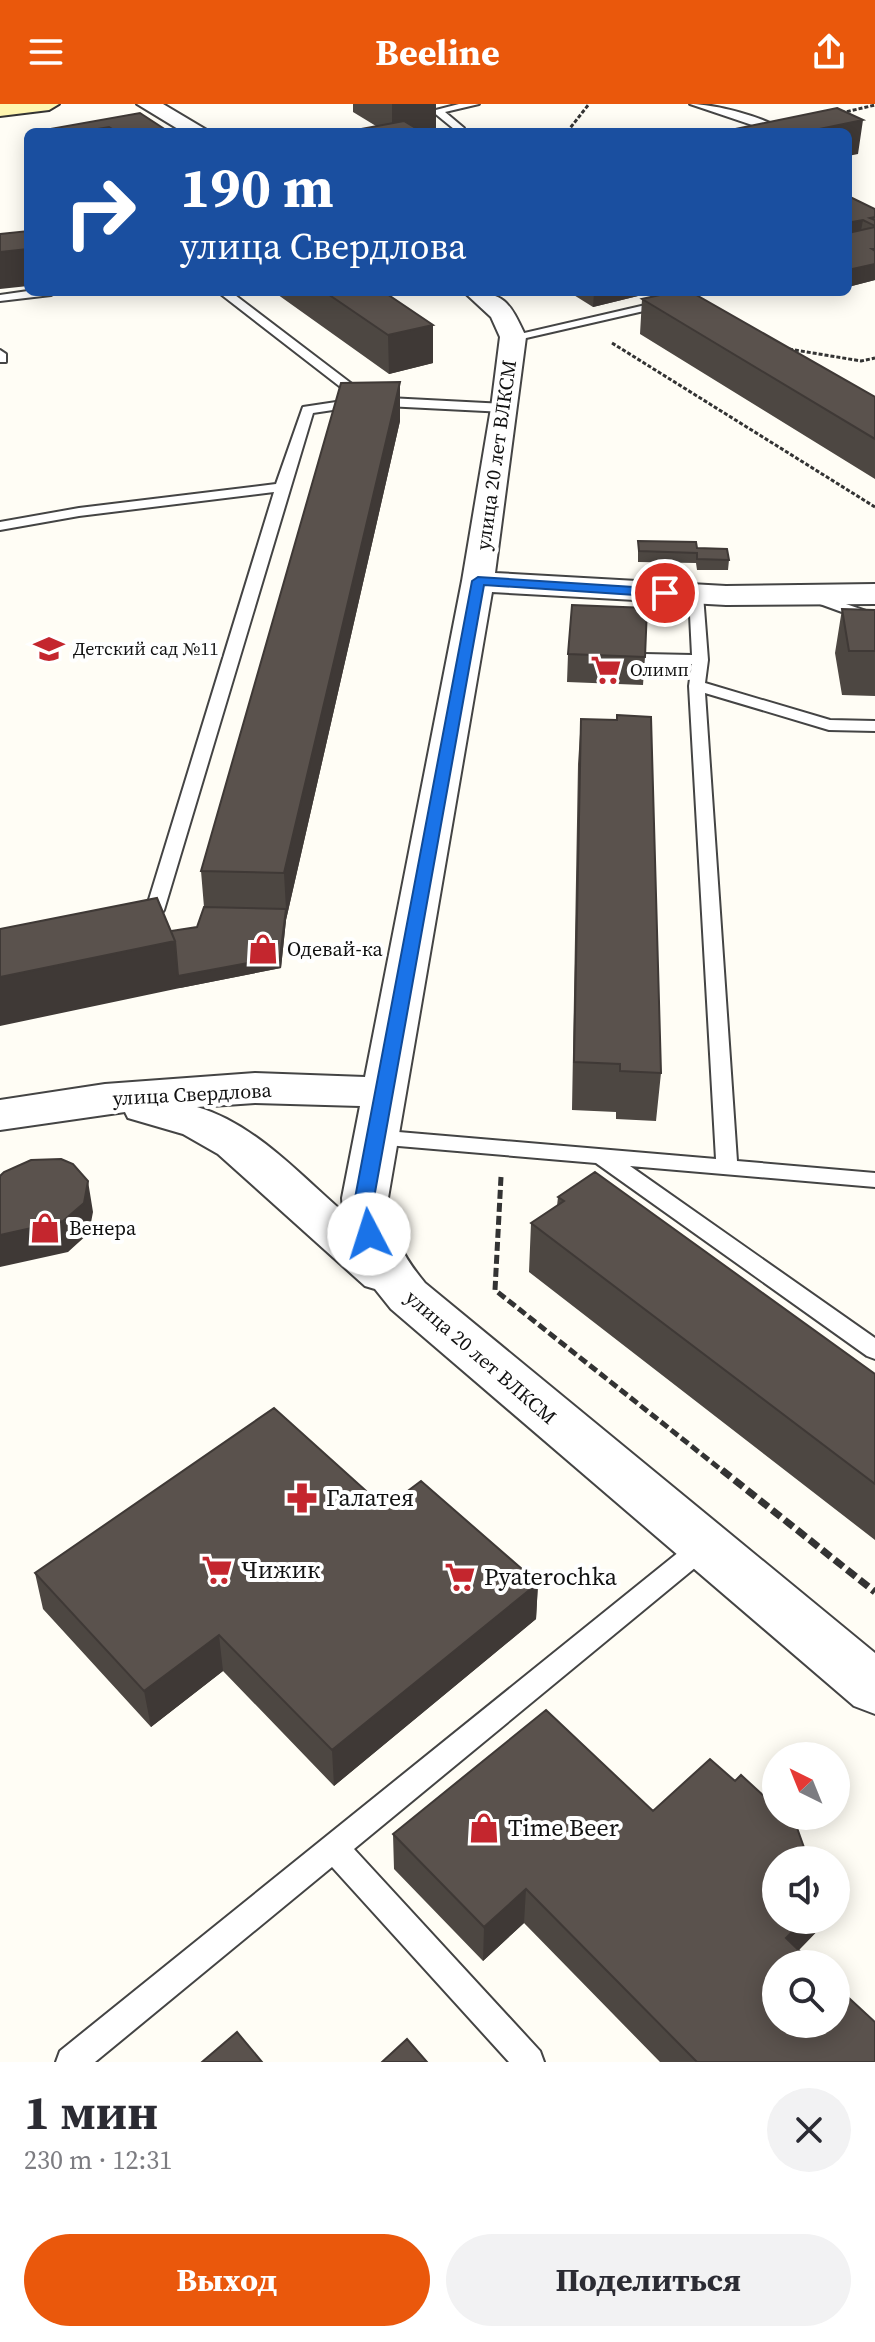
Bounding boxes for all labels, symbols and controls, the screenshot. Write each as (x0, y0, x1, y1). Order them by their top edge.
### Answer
text: Beeline (375, 28, 500, 77)
icon: menu (24, 30, 68, 74)
icon: share (807, 30, 851, 74)
text: 190 m (180, 149, 334, 226)
icon: right (48, 160, 152, 264)
text: улица Свердлова (180, 222, 466, 271)
street label: улица 20 лет ВЛКСМ (469, 358, 523, 552)
pin (631, 559, 699, 627)
icon: arrive (643, 571, 687, 615)
school or university icon: Детский сад №11 (32, 632, 66, 666)
place label: Детский сад №11 (73, 636, 219, 661)
supermarket icon: Олимп (589, 653, 623, 687)
place label: Олимп (630, 657, 689, 682)
shop icon: Одевай-ка (246, 932, 280, 966)
place label: Одевай-ка (287, 935, 383, 963)
street label: улица Свердлова (112, 1076, 273, 1112)
position arrow (327, 1192, 411, 1276)
shop icon: Венера (28, 1211, 62, 1245)
place label: Венера (69, 1214, 137, 1242)
street label: улица 20 лет ВЛКСМ (399, 1283, 563, 1431)
pharmacy icon: Галатея (285, 1481, 319, 1515)
place label: Галатея (326, 1481, 414, 1514)
supermarket icon: Чижик (200, 1553, 234, 1587)
place label: Чижик (241, 1553, 320, 1586)
supermarket icon: Pyaterochka (443, 1560, 477, 1594)
place label: Pyaterochka (484, 1560, 618, 1593)
north arrow (762, 1742, 850, 1830)
map controls (762, 1742, 850, 2038)
shop icon: Time Beer (467, 1811, 501, 1845)
place label: Time Beer (508, 1811, 619, 1844)
button: sound (762, 1846, 850, 1934)
button: search (762, 1950, 850, 2038)
text: 1 мин (24, 2079, 158, 2145)
button: close (767, 2088, 851, 2172)
text: 230 m · 12:31 (24, 2142, 172, 2178)
button: Выход (24, 2234, 430, 2326)
button: Поделиться (446, 2234, 851, 2326)

